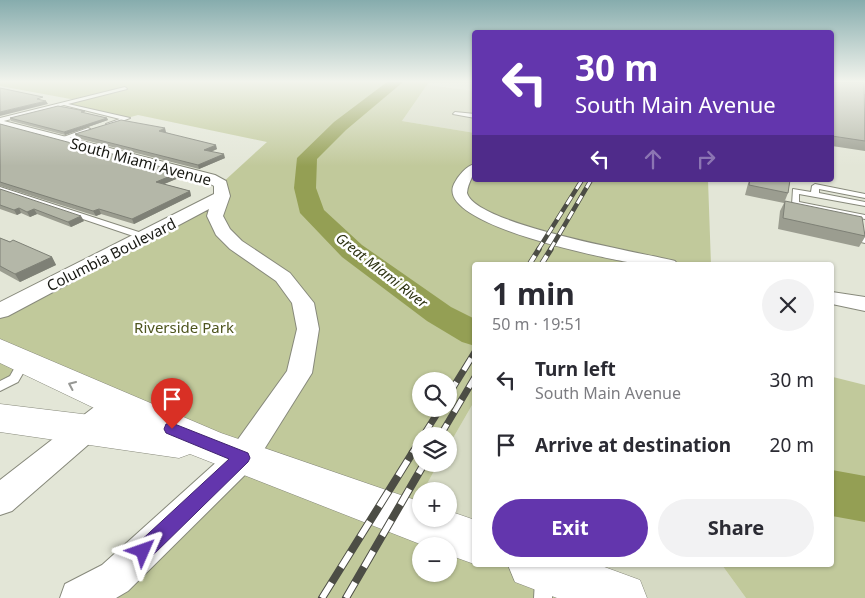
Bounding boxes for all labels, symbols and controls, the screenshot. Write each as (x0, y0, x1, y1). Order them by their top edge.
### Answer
text: 30 m (575, 44, 658, 91)
icon: left (492, 50, 557, 115)
text: South Main Avenue (575, 89, 776, 119)
street label: South Miami Avenue (68, 133, 214, 189)
icon: left (586, 145, 614, 173)
icon: ahead (639, 145, 667, 173)
icon: right (692, 145, 720, 173)
street label: Columbia Boulevard (43, 213, 179, 295)
water label: Great Miami River (332, 228, 432, 312)
text: 1 min (492, 273, 575, 314)
button: close (762, 279, 814, 331)
text: 50 m · 19:51 (492, 313, 583, 335)
park label: Riverside Park (134, 317, 234, 337)
text: Turn left (535, 356, 616, 382)
icon: left (492, 366, 520, 394)
text: 30 m (770, 367, 814, 393)
map controls (412, 372, 457, 582)
button: search (412, 372, 457, 417)
pin (151, 378, 193, 429)
one-way arrow (68, 380, 77, 391)
text: South Main Avenue (535, 382, 681, 404)
icon: arrive (158, 385, 186, 413)
button: layers (412, 427, 457, 472)
icon: arrive (492, 431, 520, 459)
text: Arrive at destination (535, 432, 731, 458)
text: 20 m (770, 432, 814, 458)
button: + (412, 482, 457, 527)
button: Exit (492, 499, 648, 557)
button: Share (658, 499, 814, 557)
position arrow (116, 524, 168, 576)
button: − (412, 537, 457, 582)

